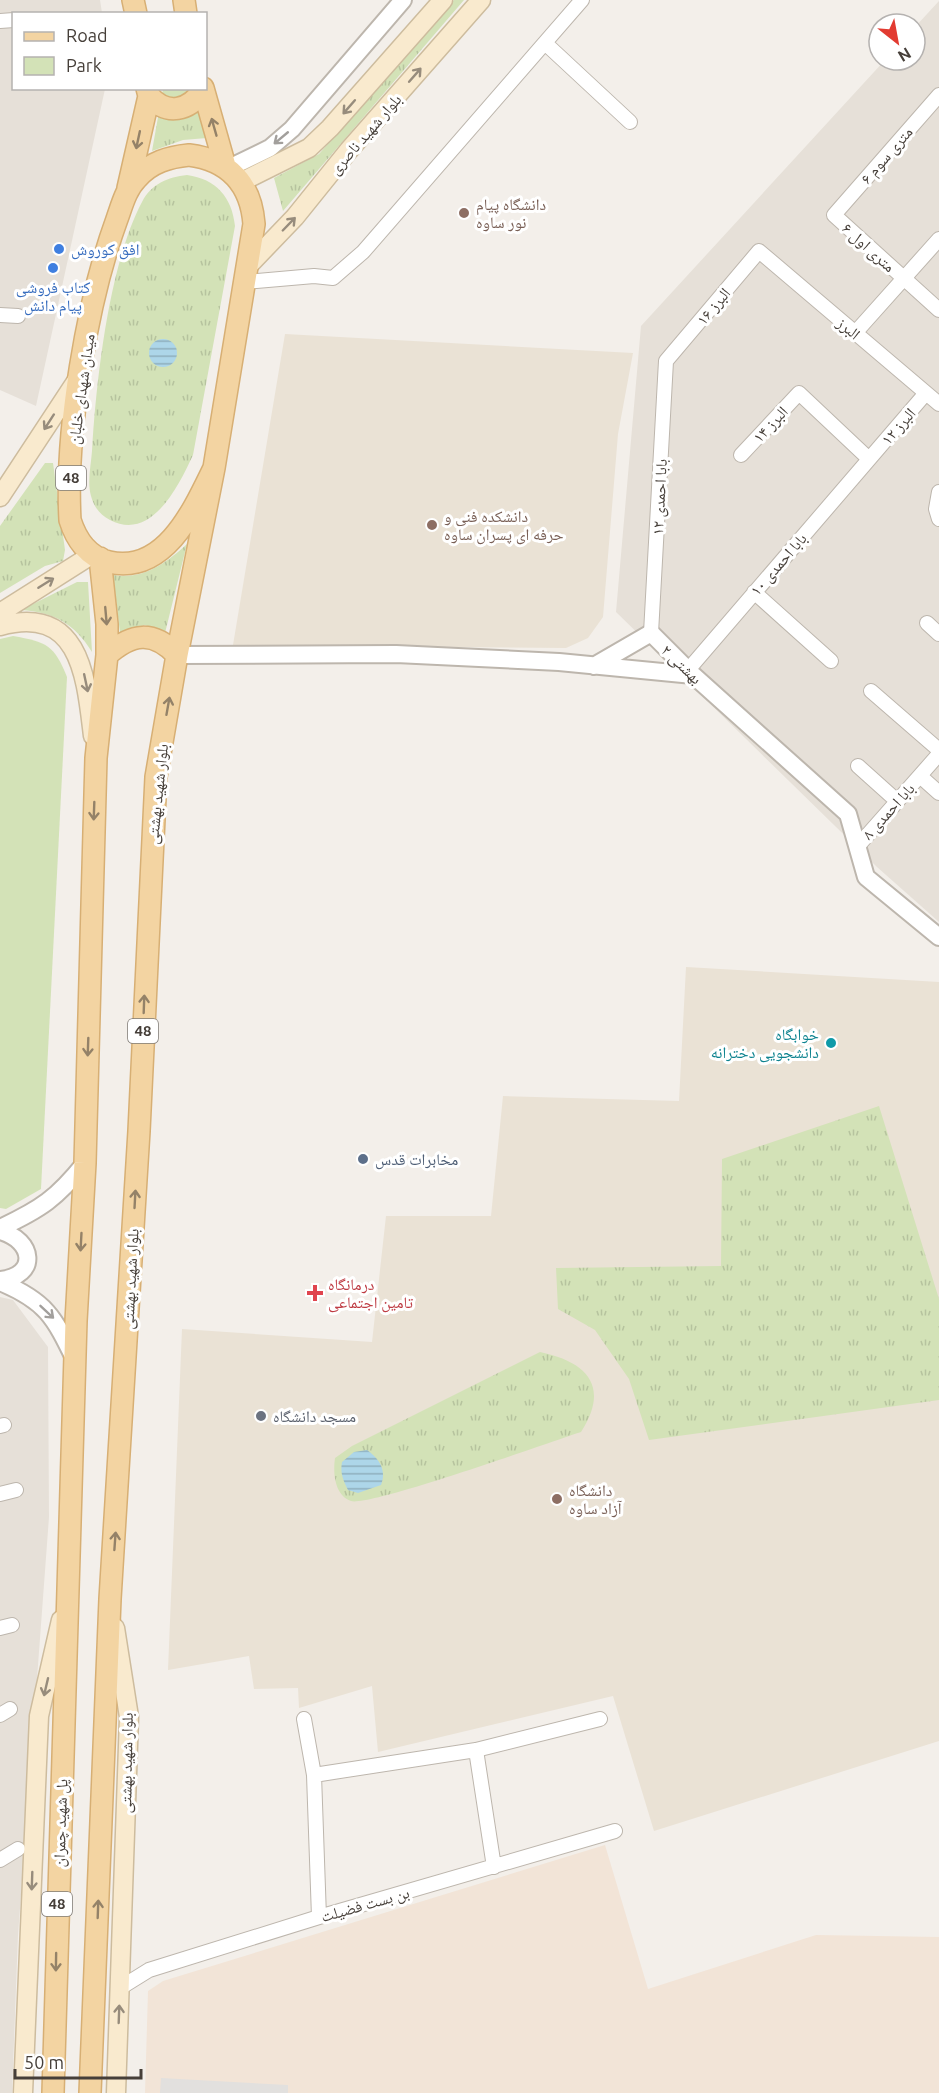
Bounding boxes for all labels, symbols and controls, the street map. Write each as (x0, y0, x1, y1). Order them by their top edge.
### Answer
legend (12, 12, 207, 90)
north arrow (867, 12, 927, 72)
text: Road (66, 25, 108, 45)
text: N (895, 44, 914, 66)
text: Park (66, 55, 102, 75)
one-way arrow (408, 68, 422, 83)
street label: بلوار شهید ناصری (325, 90, 406, 179)
one-way arrow (342, 99, 356, 114)
one-way arrow (208, 118, 219, 137)
street label: ۶ متری سوم (856, 123, 917, 189)
one-way arrow (132, 130, 143, 149)
one-way arrow (274, 131, 289, 145)
place label: دانشگاه پیام نور ساوه (476, 195, 546, 232)
marker: دانشگاه پیام نور ساوه (457, 206, 471, 220)
one-way arrow (281, 216, 296, 231)
street label: ۶ متری اول (838, 219, 899, 277)
place label: افق کوروش (71, 240, 139, 260)
marker: افق کوروش (52, 242, 66, 256)
marker: کتاب فروشی پیام دانش (46, 261, 60, 275)
place label: کتاب فروشی پیام دانش (16, 278, 91, 316)
street label: البرز ۱۶ (692, 284, 734, 329)
street label: البرز (832, 313, 864, 344)
street label: میدان شهدای خلبان (64, 333, 100, 446)
street label: البرز ۱۴ (749, 402, 792, 446)
street label: البرز ۱۲ (877, 404, 920, 449)
one-way arrow (43, 414, 55, 430)
street label: بابا احمدی ۱۲ (648, 458, 672, 536)
road number: 48 (56, 466, 86, 490)
place label: دانشکده فنی و حرفه ای پسران ساوه (444, 507, 564, 545)
marker: دانشکده فنی و حرفه ای پسران ساوه (425, 518, 439, 532)
street label: بابا احمدی ۱۰ (746, 529, 811, 600)
one-way arrow (37, 577, 54, 589)
one-way arrow (101, 606, 112, 626)
street label: بهشتی ۲ (657, 641, 706, 689)
one-way arrow (81, 673, 92, 692)
one-way arrow (163, 696, 174, 716)
street label: بلوار شهید بهشتی (143, 743, 173, 845)
street label: بابا احمدی ۸ (858, 779, 919, 844)
one-way arrow (89, 800, 100, 820)
one-way arrow (139, 995, 150, 1015)
road number: 48 (128, 1019, 158, 1043)
place label: خوابگاه دانشجویی دخترانه (711, 1025, 819, 1063)
marker: خوابگاه دانشجویی دخترانه (824, 1036, 838, 1050)
one-way arrow (82, 1037, 94, 1057)
place label: مخابرات قدس (375, 1150, 458, 1170)
marker: مخابرات قدس (356, 1152, 370, 1166)
one-way arrow (129, 1190, 140, 1210)
street label: بلوار شهید بهشتی (118, 1228, 144, 1330)
one-way arrow (75, 1232, 86, 1252)
place label: درمانگاه تامین اجتماعی (328, 1275, 413, 1313)
marker: درمانگاه تامین اجتماعی (306, 1284, 324, 1302)
one-way arrow (39, 1304, 54, 1318)
place label: مسجد دانشگاه (273, 1407, 356, 1425)
marker: مسجد دانشگاه (254, 1409, 268, 1423)
place label: دانشگاه آزاد ساوه (569, 1481, 623, 1518)
marker: دانشگاه آزاد ساوه (550, 1492, 564, 1506)
one-way arrow (109, 1531, 120, 1551)
one-way arrow (40, 1677, 51, 1696)
street label: بلوار شهید بهشتی (116, 1712, 138, 1814)
street label: پل شهید چمران (49, 1778, 73, 1868)
one-way arrow (27, 1871, 38, 1891)
street label: بن بست فضیلت (319, 1883, 412, 1927)
road number: 48 (42, 1892, 72, 1916)
one-way arrow (92, 1899, 103, 1919)
one-way arrow (50, 1951, 62, 1971)
one-way arrow (113, 2004, 124, 2024)
scale bar (15, 2042, 141, 2080)
text: 50 m (24, 2052, 64, 2072)

